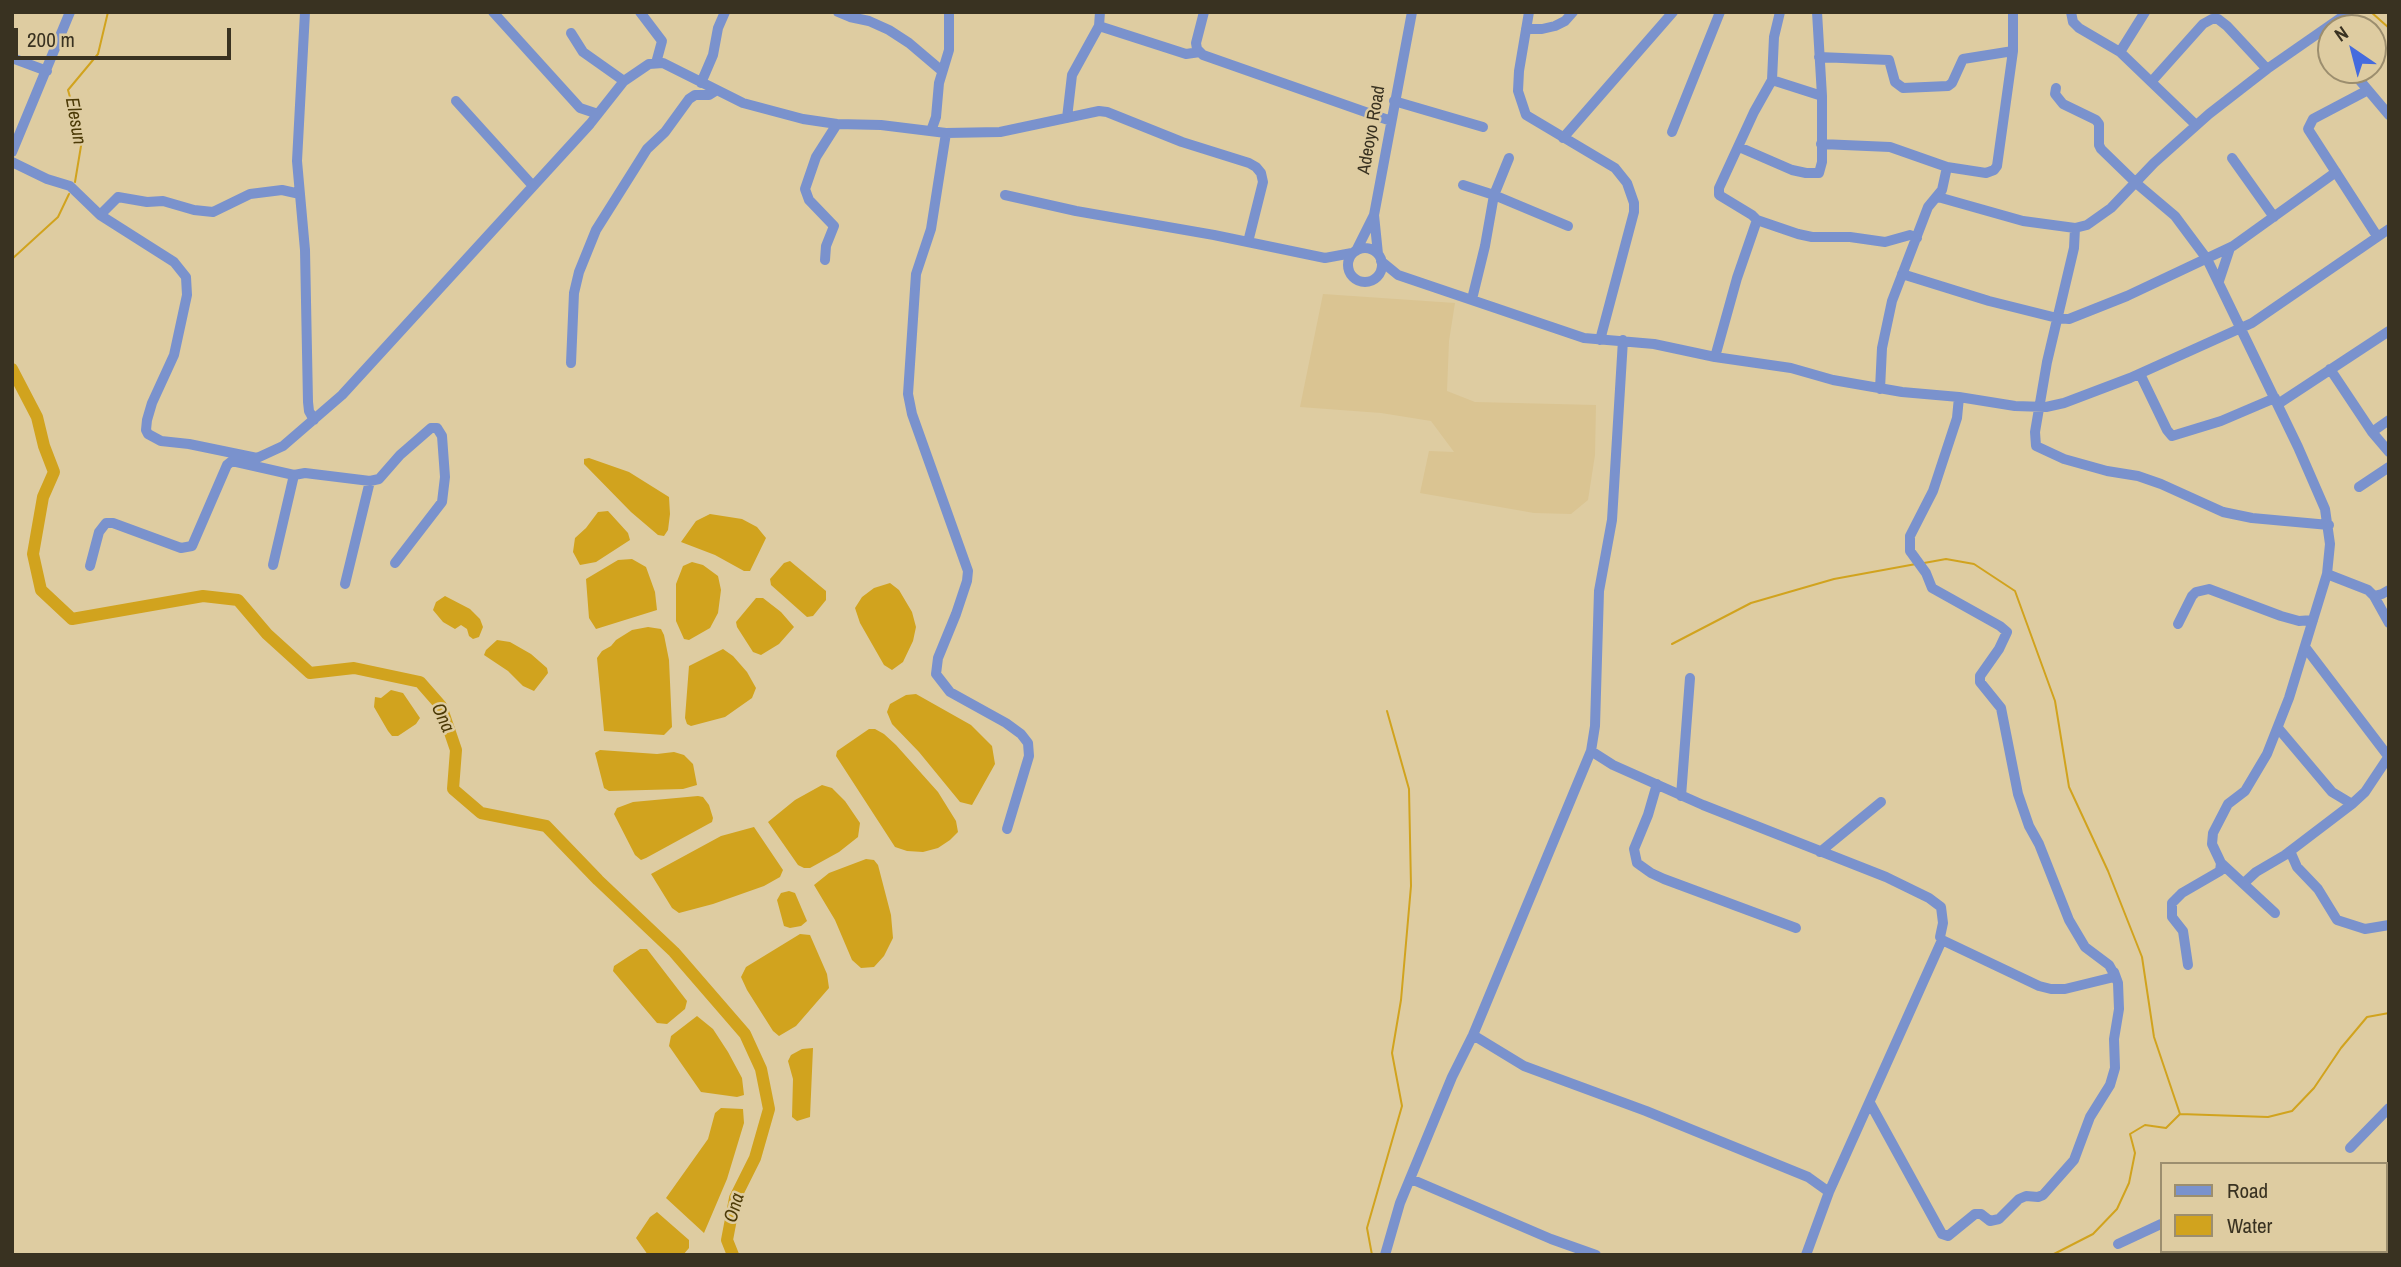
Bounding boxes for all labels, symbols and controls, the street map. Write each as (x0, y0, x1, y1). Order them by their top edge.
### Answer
scale bar (18, 14, 234, 58)
north arrow (2317, 14, 2387, 84)
text: N (2329, 20, 2353, 47)
text: 200 m (27, 25, 75, 54)
street label: Adeoyo Road (1354, 84, 1390, 176)
water label: Elesun (60, 96, 90, 146)
water label: Ona (425, 700, 459, 736)
legend (2160, 1162, 2387, 1253)
text: Road (2227, 1176, 2268, 1205)
water label: Ona (720, 1191, 750, 1225)
text: Water (2227, 1211, 2272, 1240)

